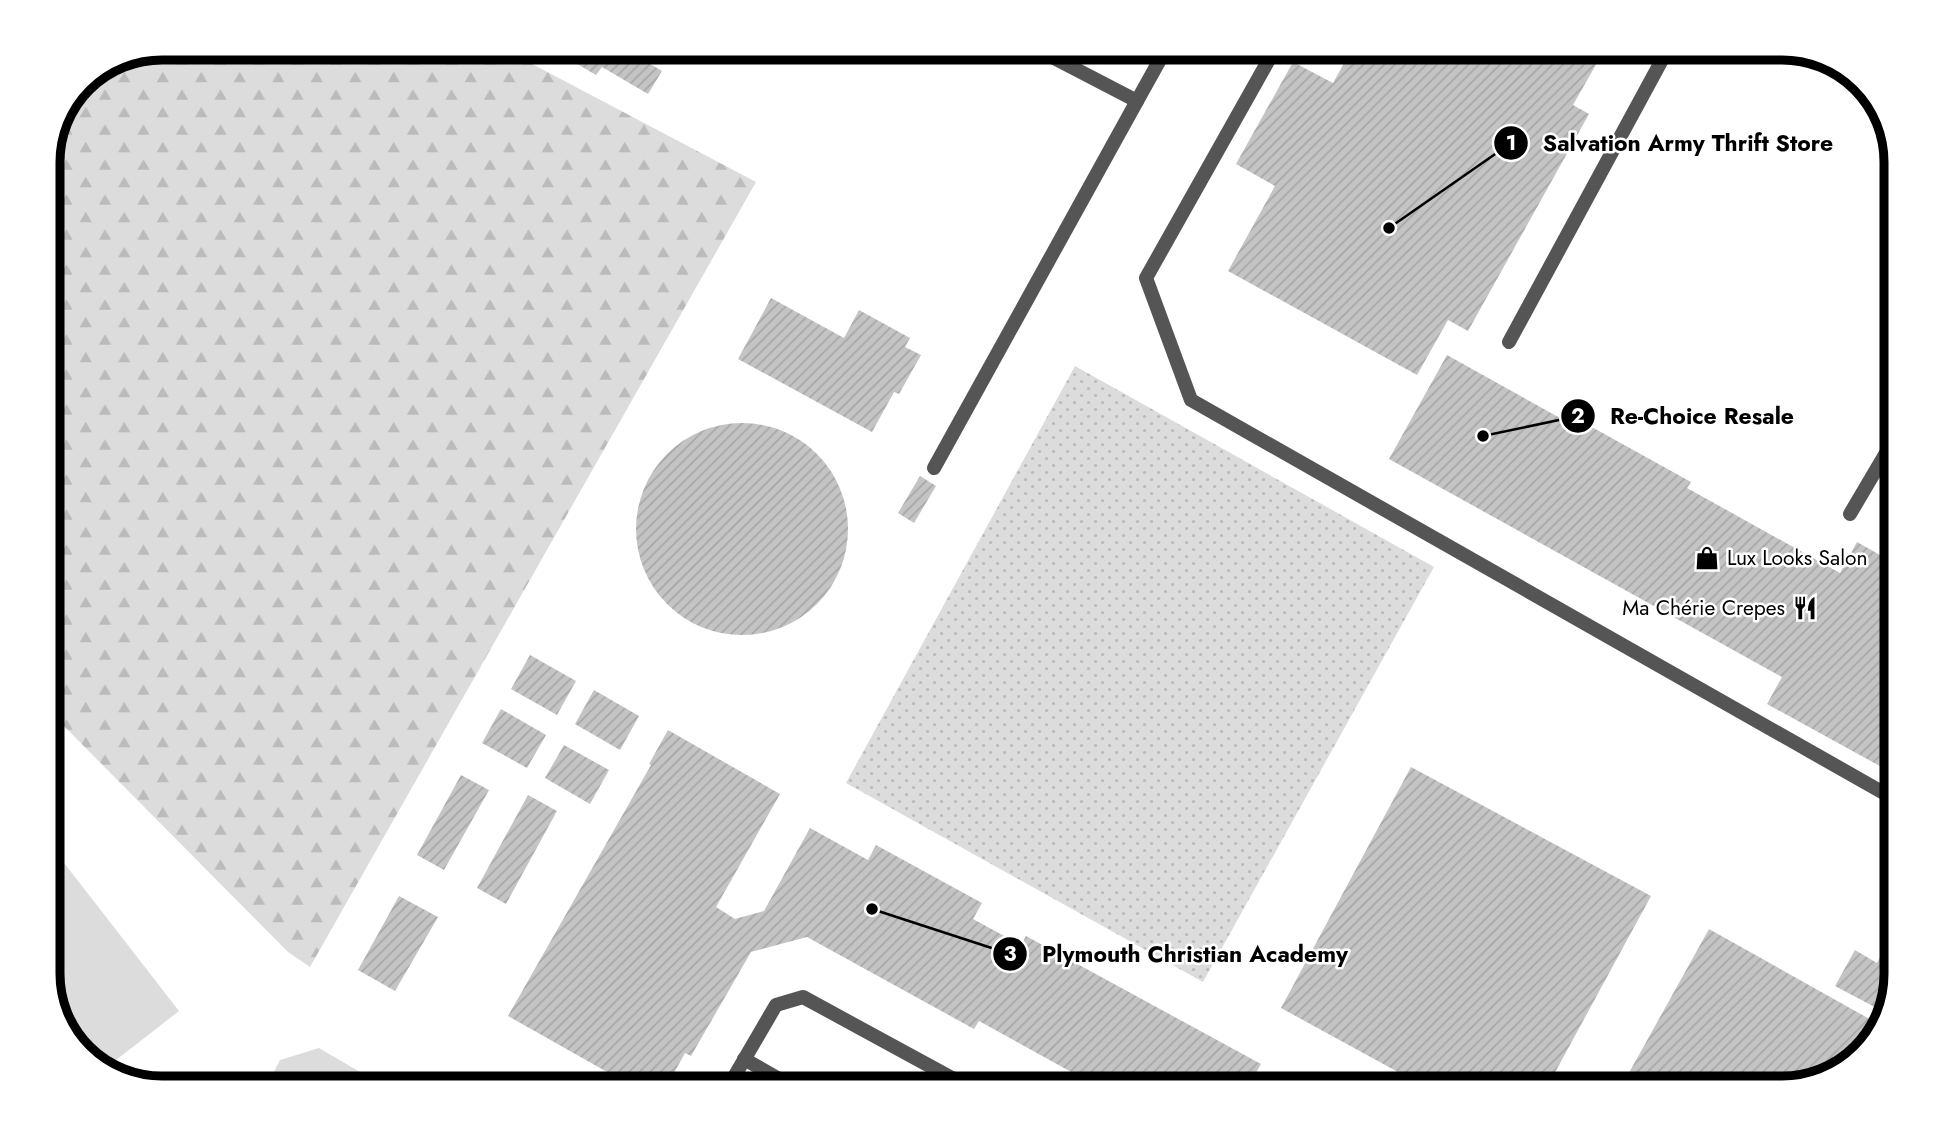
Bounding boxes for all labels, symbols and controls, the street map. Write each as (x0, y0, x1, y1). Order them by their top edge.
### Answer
callout: Salvation Army Thrift Store (1494, 121, 1847, 165)
text: Salvation Army Thrift Store (1543, 126, 1833, 160)
text: 1 (1506, 128, 1516, 158)
callout: Re-Choice Resale (1561, 394, 1808, 438)
text: Re-Choice Resale (1610, 399, 1794, 433)
text: 2 (1571, 401, 1585, 431)
place label: Lux Looks Salon (1727, 543, 1868, 573)
shop icon: Lux Looks Salon (1693, 544, 1721, 572)
place label: Ma Chérie Crepes (1622, 593, 1785, 623)
restaurant icon: Ma Chérie Crepes (1791, 594, 1819, 622)
callout: Plymouth Christian Academy (993, 932, 1362, 976)
text: Plymouth Christian Academy (1042, 937, 1349, 971)
text: 3 (1003, 939, 1017, 969)

